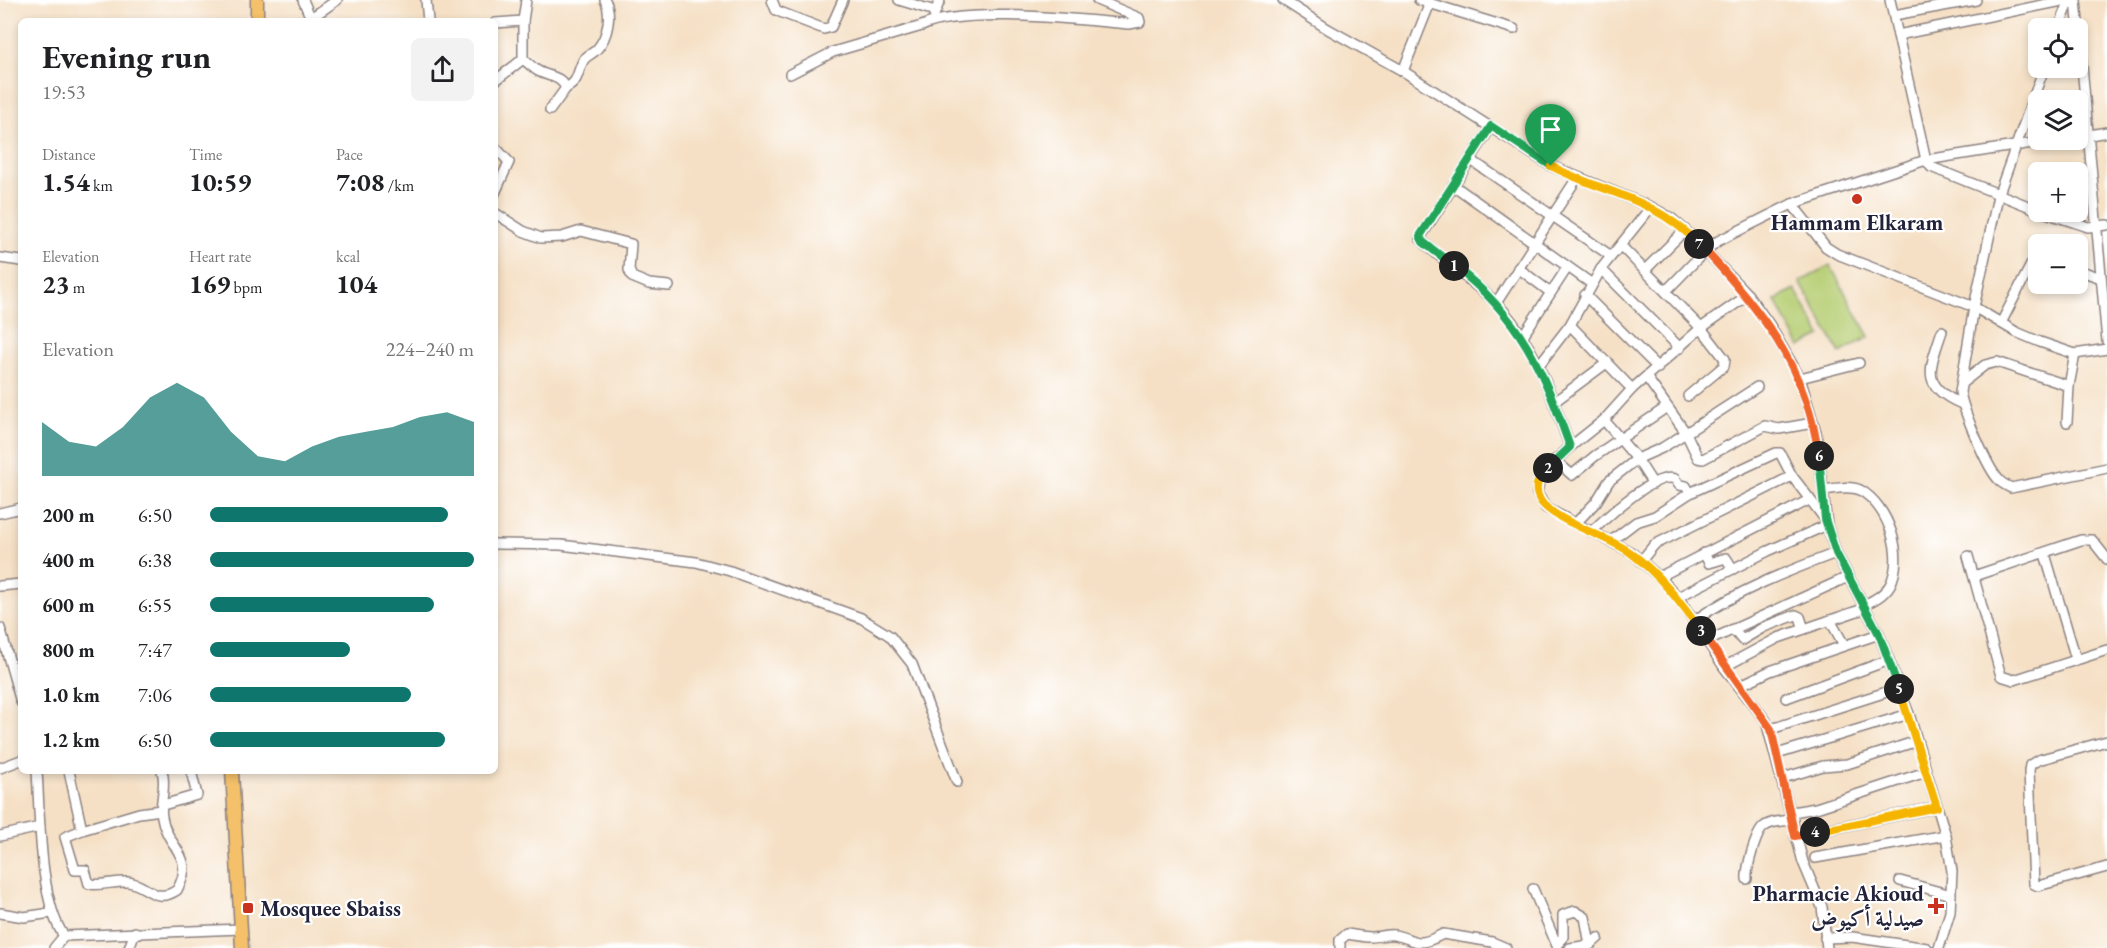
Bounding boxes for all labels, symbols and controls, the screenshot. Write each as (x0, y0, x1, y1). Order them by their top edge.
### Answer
map controls (2028, 18, 2088, 294)
button: locate (2028, 18, 2088, 78)
text: Evening run (42, 35, 211, 78)
button: share (411, 38, 474, 101)
text: 19:53 (42, 79, 85, 105)
button: layers (2028, 90, 2088, 150)
pin (1525, 104, 1576, 166)
icon: arrive (1534, 113, 1567, 146)
text: Distance (42, 144, 95, 165)
text: Time (189, 144, 222, 165)
text: Pace (336, 144, 363, 165)
button: + (2028, 162, 2088, 222)
text: 1.54 (42, 165, 90, 199)
text: 10:59 (189, 165, 251, 199)
text: 7:08 (336, 165, 385, 199)
text: km (90, 175, 113, 196)
text: /km (385, 175, 414, 196)
marker: Hammam Elkaram (1850, 192, 1864, 206)
place label: Hammam Elkaram (1771, 208, 1943, 237)
pin: 7 (1684, 229, 1714, 259)
text: 7 (1695, 233, 1703, 254)
button: − (2028, 234, 2088, 294)
text: Elevation (42, 246, 100, 267)
text: Heart rate (189, 246, 251, 267)
text: kcal (336, 246, 360, 267)
pin: 1 (1439, 251, 1469, 281)
text: 1 (1450, 255, 1458, 276)
text: 23 (42, 267, 70, 301)
text: 169 (189, 267, 230, 301)
text: 104 (336, 267, 377, 301)
text: m (70, 277, 85, 298)
text: bpm (230, 277, 262, 298)
text: Elevation (42, 336, 114, 362)
text: 224–240 m (386, 336, 474, 362)
pin: 6 (1804, 441, 1834, 471)
text: 6 (1815, 445, 1823, 466)
pin: 2 (1533, 453, 1563, 483)
text: 2 (1544, 457, 1552, 478)
text: 200 m (42, 502, 95, 528)
text: 6:50 (138, 502, 172, 528)
text: 400 m (42, 547, 95, 573)
text: 6:38 (138, 547, 172, 573)
text: 600 m (42, 592, 95, 618)
text: 6:55 (138, 592, 172, 618)
pin: 3 (1686, 616, 1716, 646)
text: 3 (1697, 620, 1705, 641)
text: 800 m (42, 637, 95, 663)
text: 7:47 (138, 637, 172, 663)
pin: 5 (1884, 674, 1914, 704)
text: 5 (1895, 678, 1903, 699)
text: 1.0 km (42, 682, 100, 708)
text: 7:06 (138, 682, 172, 708)
text: 1.2 km (42, 727, 100, 753)
text: 6:50 (138, 727, 172, 753)
pin: 4 (1800, 817, 1830, 847)
text: 4 (1811, 821, 1819, 842)
place label: Pharmacie Akioud صيدلية أكيوض (1753, 879, 1924, 933)
place label: Mosquee Sbaiss (260, 894, 401, 923)
marker: Pharmacie Akioud صيدلية أكيوض (1929, 899, 1943, 913)
marker: Mosquee Sbaiss (241, 901, 255, 915)

